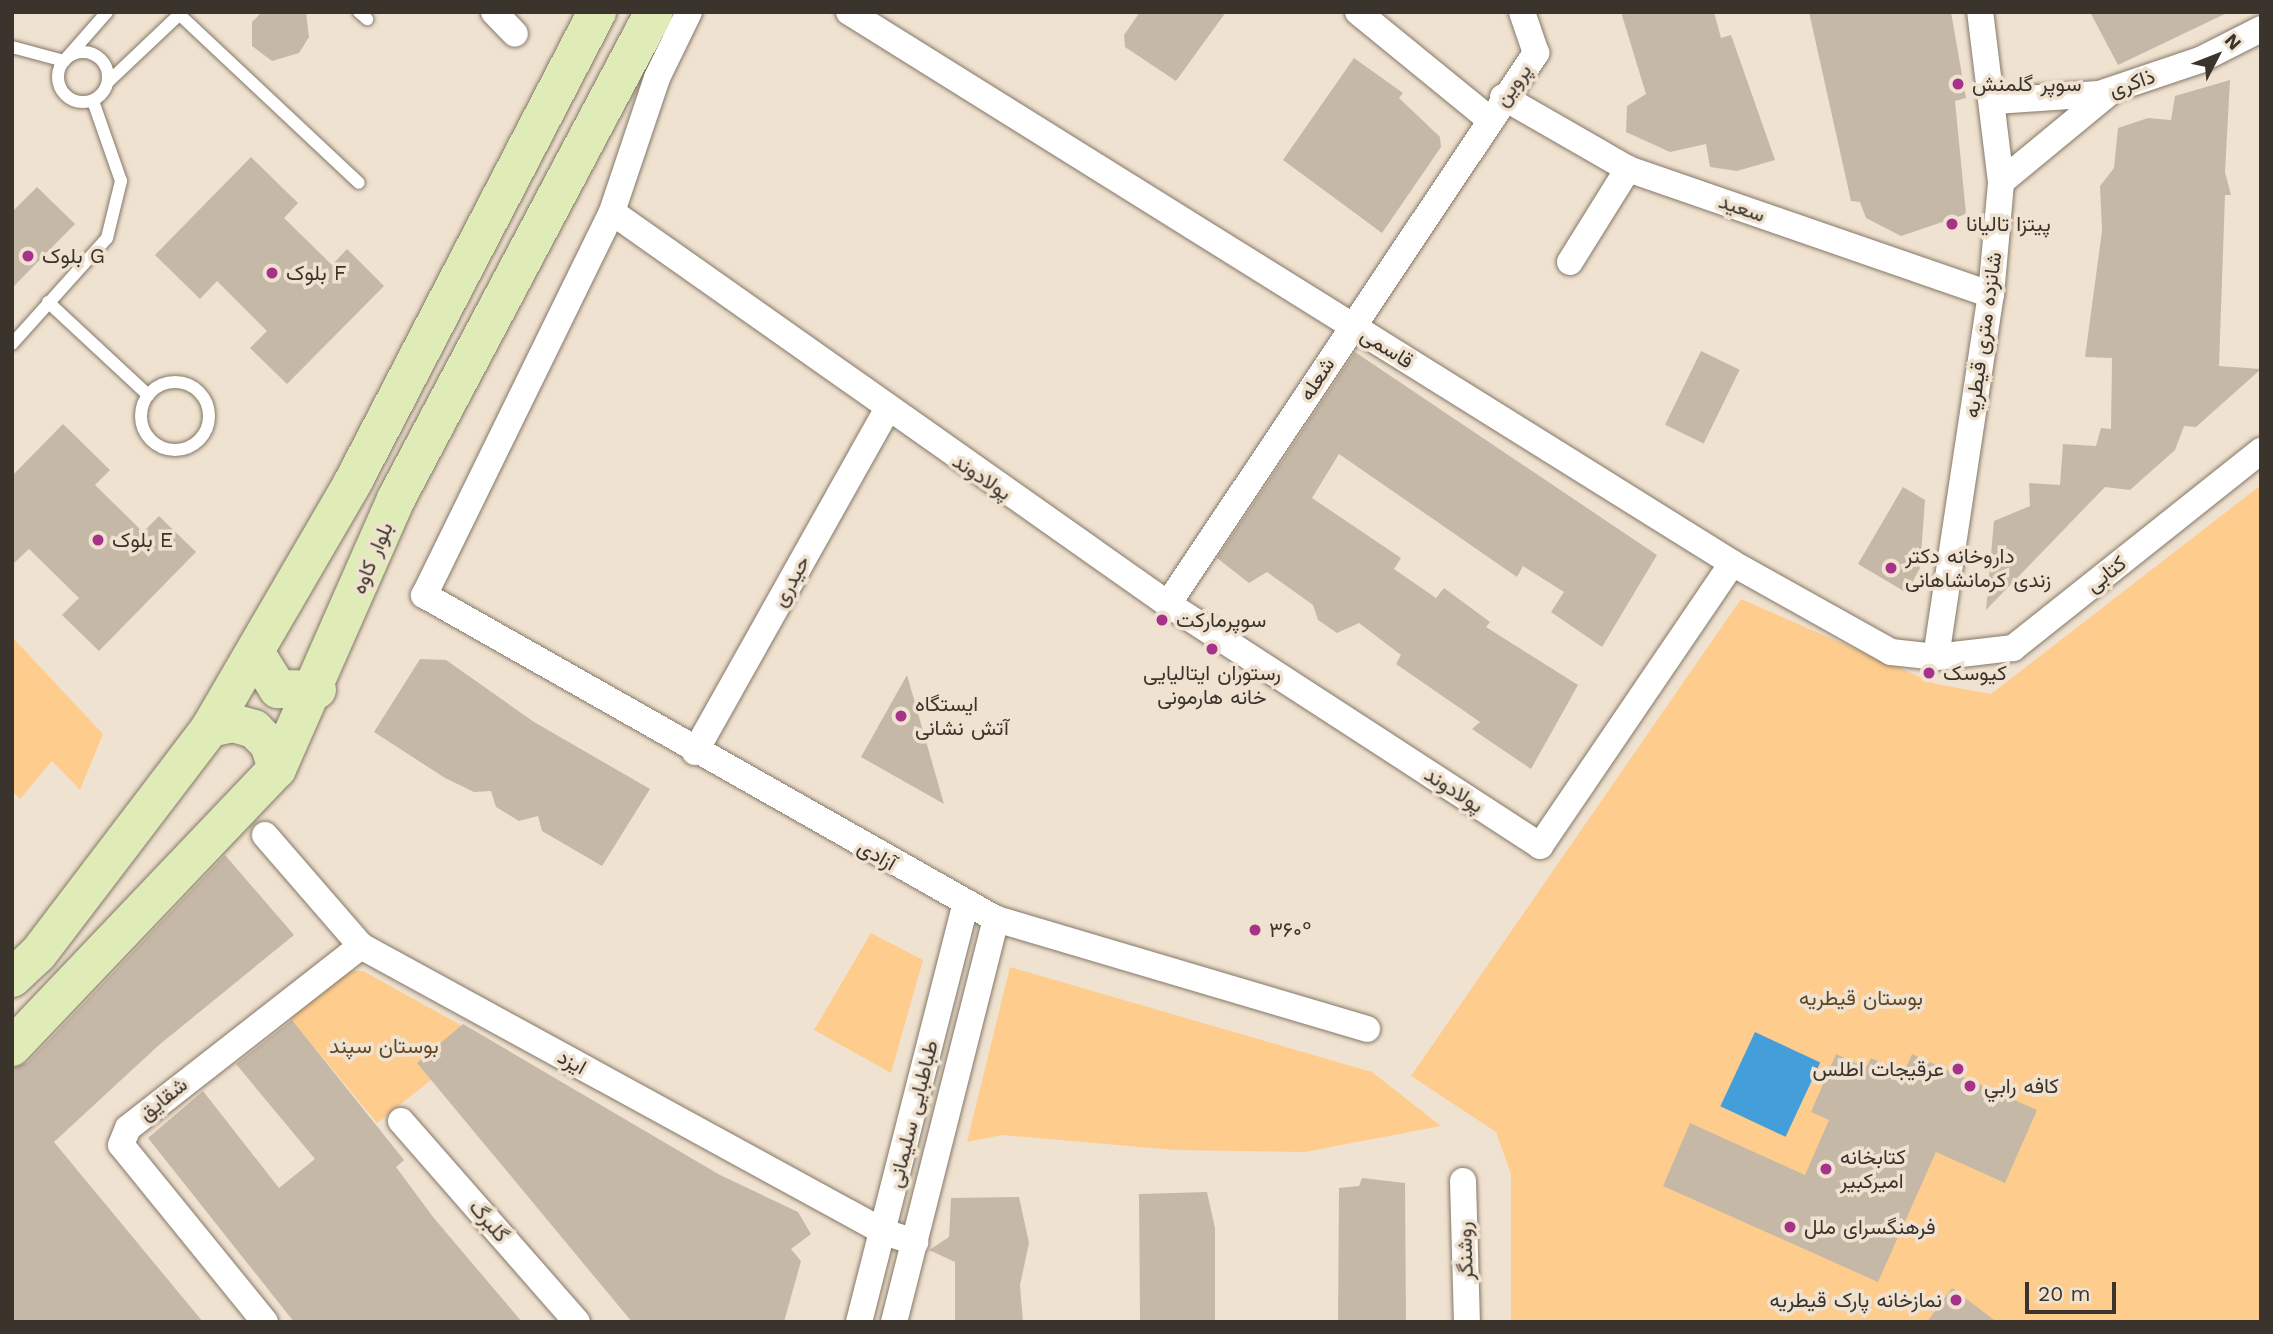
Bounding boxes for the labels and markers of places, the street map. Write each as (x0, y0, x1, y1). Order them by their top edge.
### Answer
place label: سوپر گلمنش (1972, 71, 2082, 97)
marker: سوپر گلمنش (1950, 76, 1966, 92)
place label: پیتزا تالیانا (1966, 211, 2051, 237)
marker: پیتزا تالیانا (1944, 216, 1960, 232)
place label: بلوک G (42, 243, 105, 269)
marker: بلوک G (20, 248, 36, 264)
place label: بلوک F (286, 260, 347, 286)
marker: بلوک F (264, 265, 280, 281)
place label: بلوک E (112, 527, 173, 553)
marker: بلوک E (90, 532, 106, 548)
place label: داروخانه دکتر زندی کرمانشاهانی (1905, 543, 2051, 593)
marker: داروخانه دکتر زندی کرمانشاهانی (1883, 560, 1899, 576)
place label: سوپرمارکت (1176, 607, 1266, 633)
marker: سوپرمارکت (1154, 612, 1170, 628)
marker: رستوران ایتالیایی خانه هارمونی (1204, 641, 1220, 657)
place label: رستوران ایتالیایی خانه هارمونی (1143, 660, 1281, 710)
place label: کیوسک (1943, 660, 2007, 686)
marker: کیوسک (1921, 665, 1937, 681)
place label: ایستگاه آتش نشانی (915, 691, 1009, 741)
marker: ایستگاه آتش نشانی (893, 708, 909, 724)
place label: ۳۶۰° (1269, 917, 1312, 943)
marker: ۳۶۰° (1247, 922, 1263, 938)
place label: عرقیجات اطلس (1813, 1056, 1944, 1082)
marker: عرقیجات اطلس (1950, 1061, 1966, 1077)
place label: كافه رابي (1984, 1073, 2059, 1099)
marker: كافه رابي (1962, 1078, 1978, 1094)
place label: کتابخانه امیرکبیر (1840, 1144, 1906, 1194)
marker: کتابخانه امیرکبیر (1818, 1161, 1834, 1177)
place label: فرهنگسرای ملل (1804, 1214, 1936, 1240)
marker: فرهنگسرای ملل (1782, 1219, 1798, 1235)
place label: نمازخانه پارک قیطریه (1770, 1287, 1942, 1313)
marker: نمازخانه پارک قیطریه (1948, 1292, 1964, 1308)

